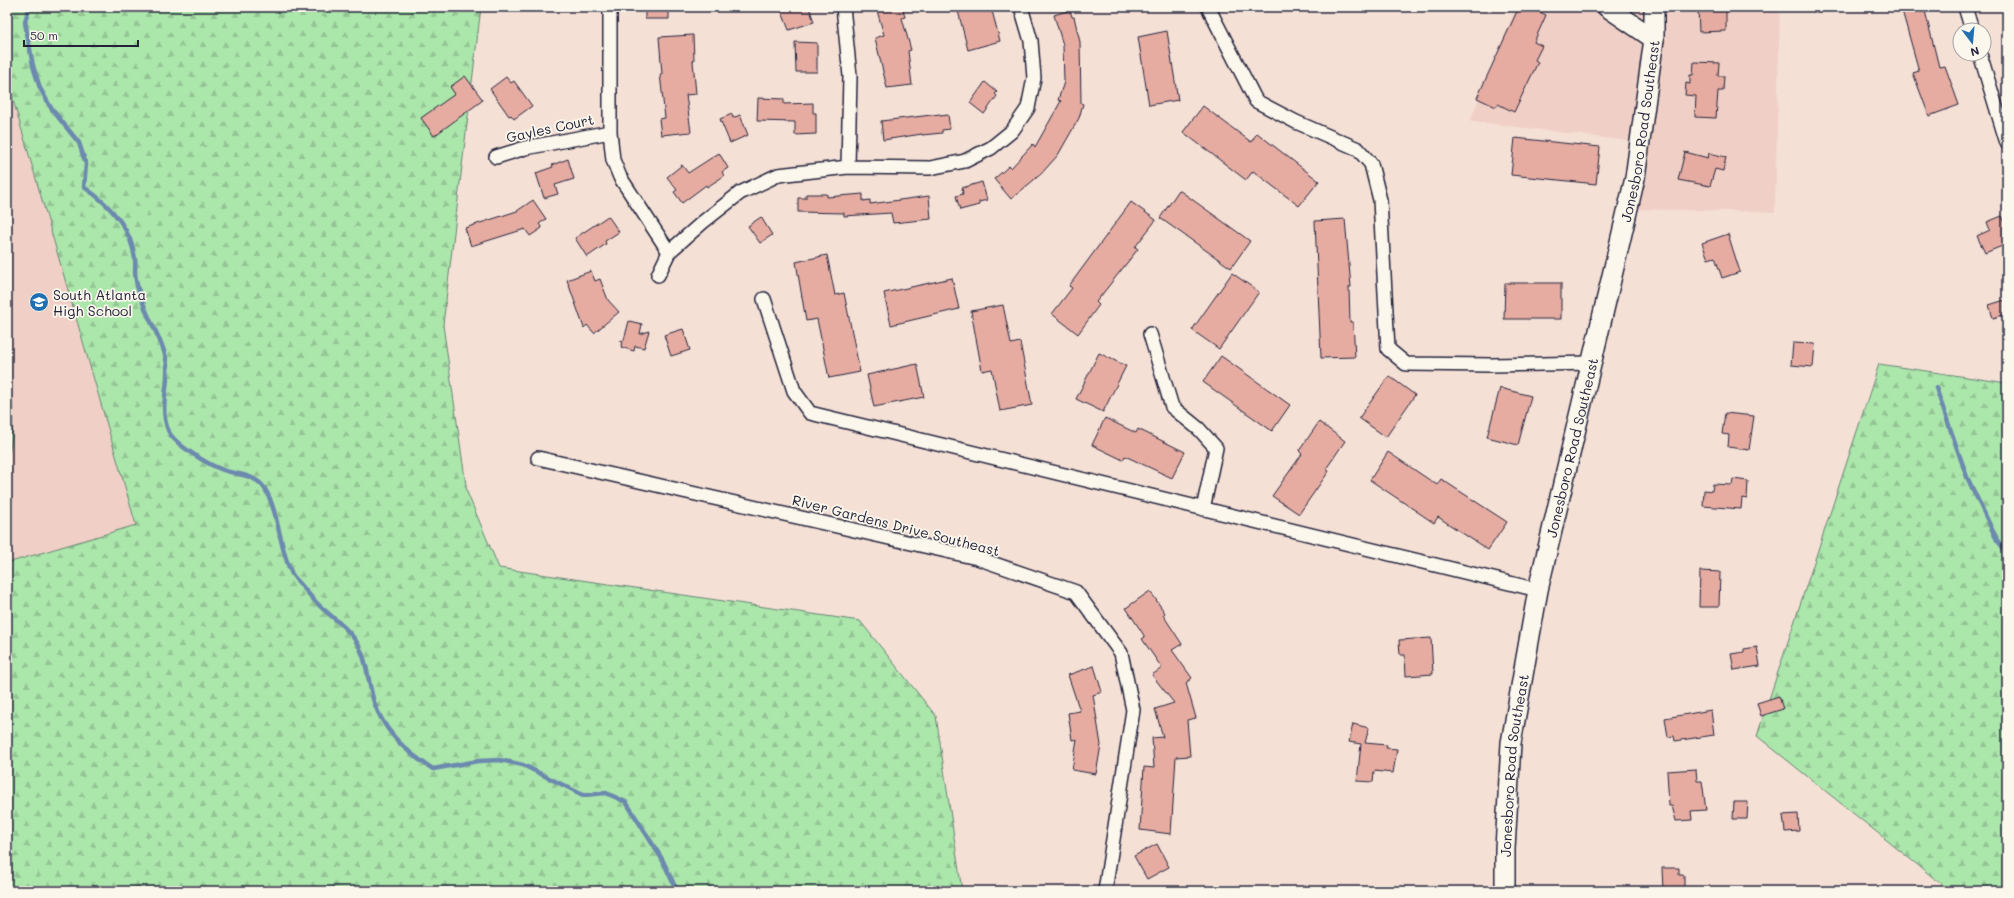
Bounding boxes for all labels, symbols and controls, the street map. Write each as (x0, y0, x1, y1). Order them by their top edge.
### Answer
scale bar (24, 22, 138, 48)
north arrow (1952, 22, 1992, 62)
text: 50 m (30, 27, 58, 43)
street label: Jonesboro Road Southeast (1615, 39, 1663, 224)
text: N (1969, 44, 1981, 60)
street label: Gayles Court (504, 109, 596, 147)
place label: South Atlanta High School (53, 285, 146, 320)
school or university icon: South Atlanta High School (28, 291, 50, 313)
street label: Jonesboro Road Southeast (1541, 356, 1602, 539)
street label: River Gardens Drive Southeast (790, 490, 1002, 560)
street label: Jonesboro Road Southeast (1495, 673, 1532, 857)

